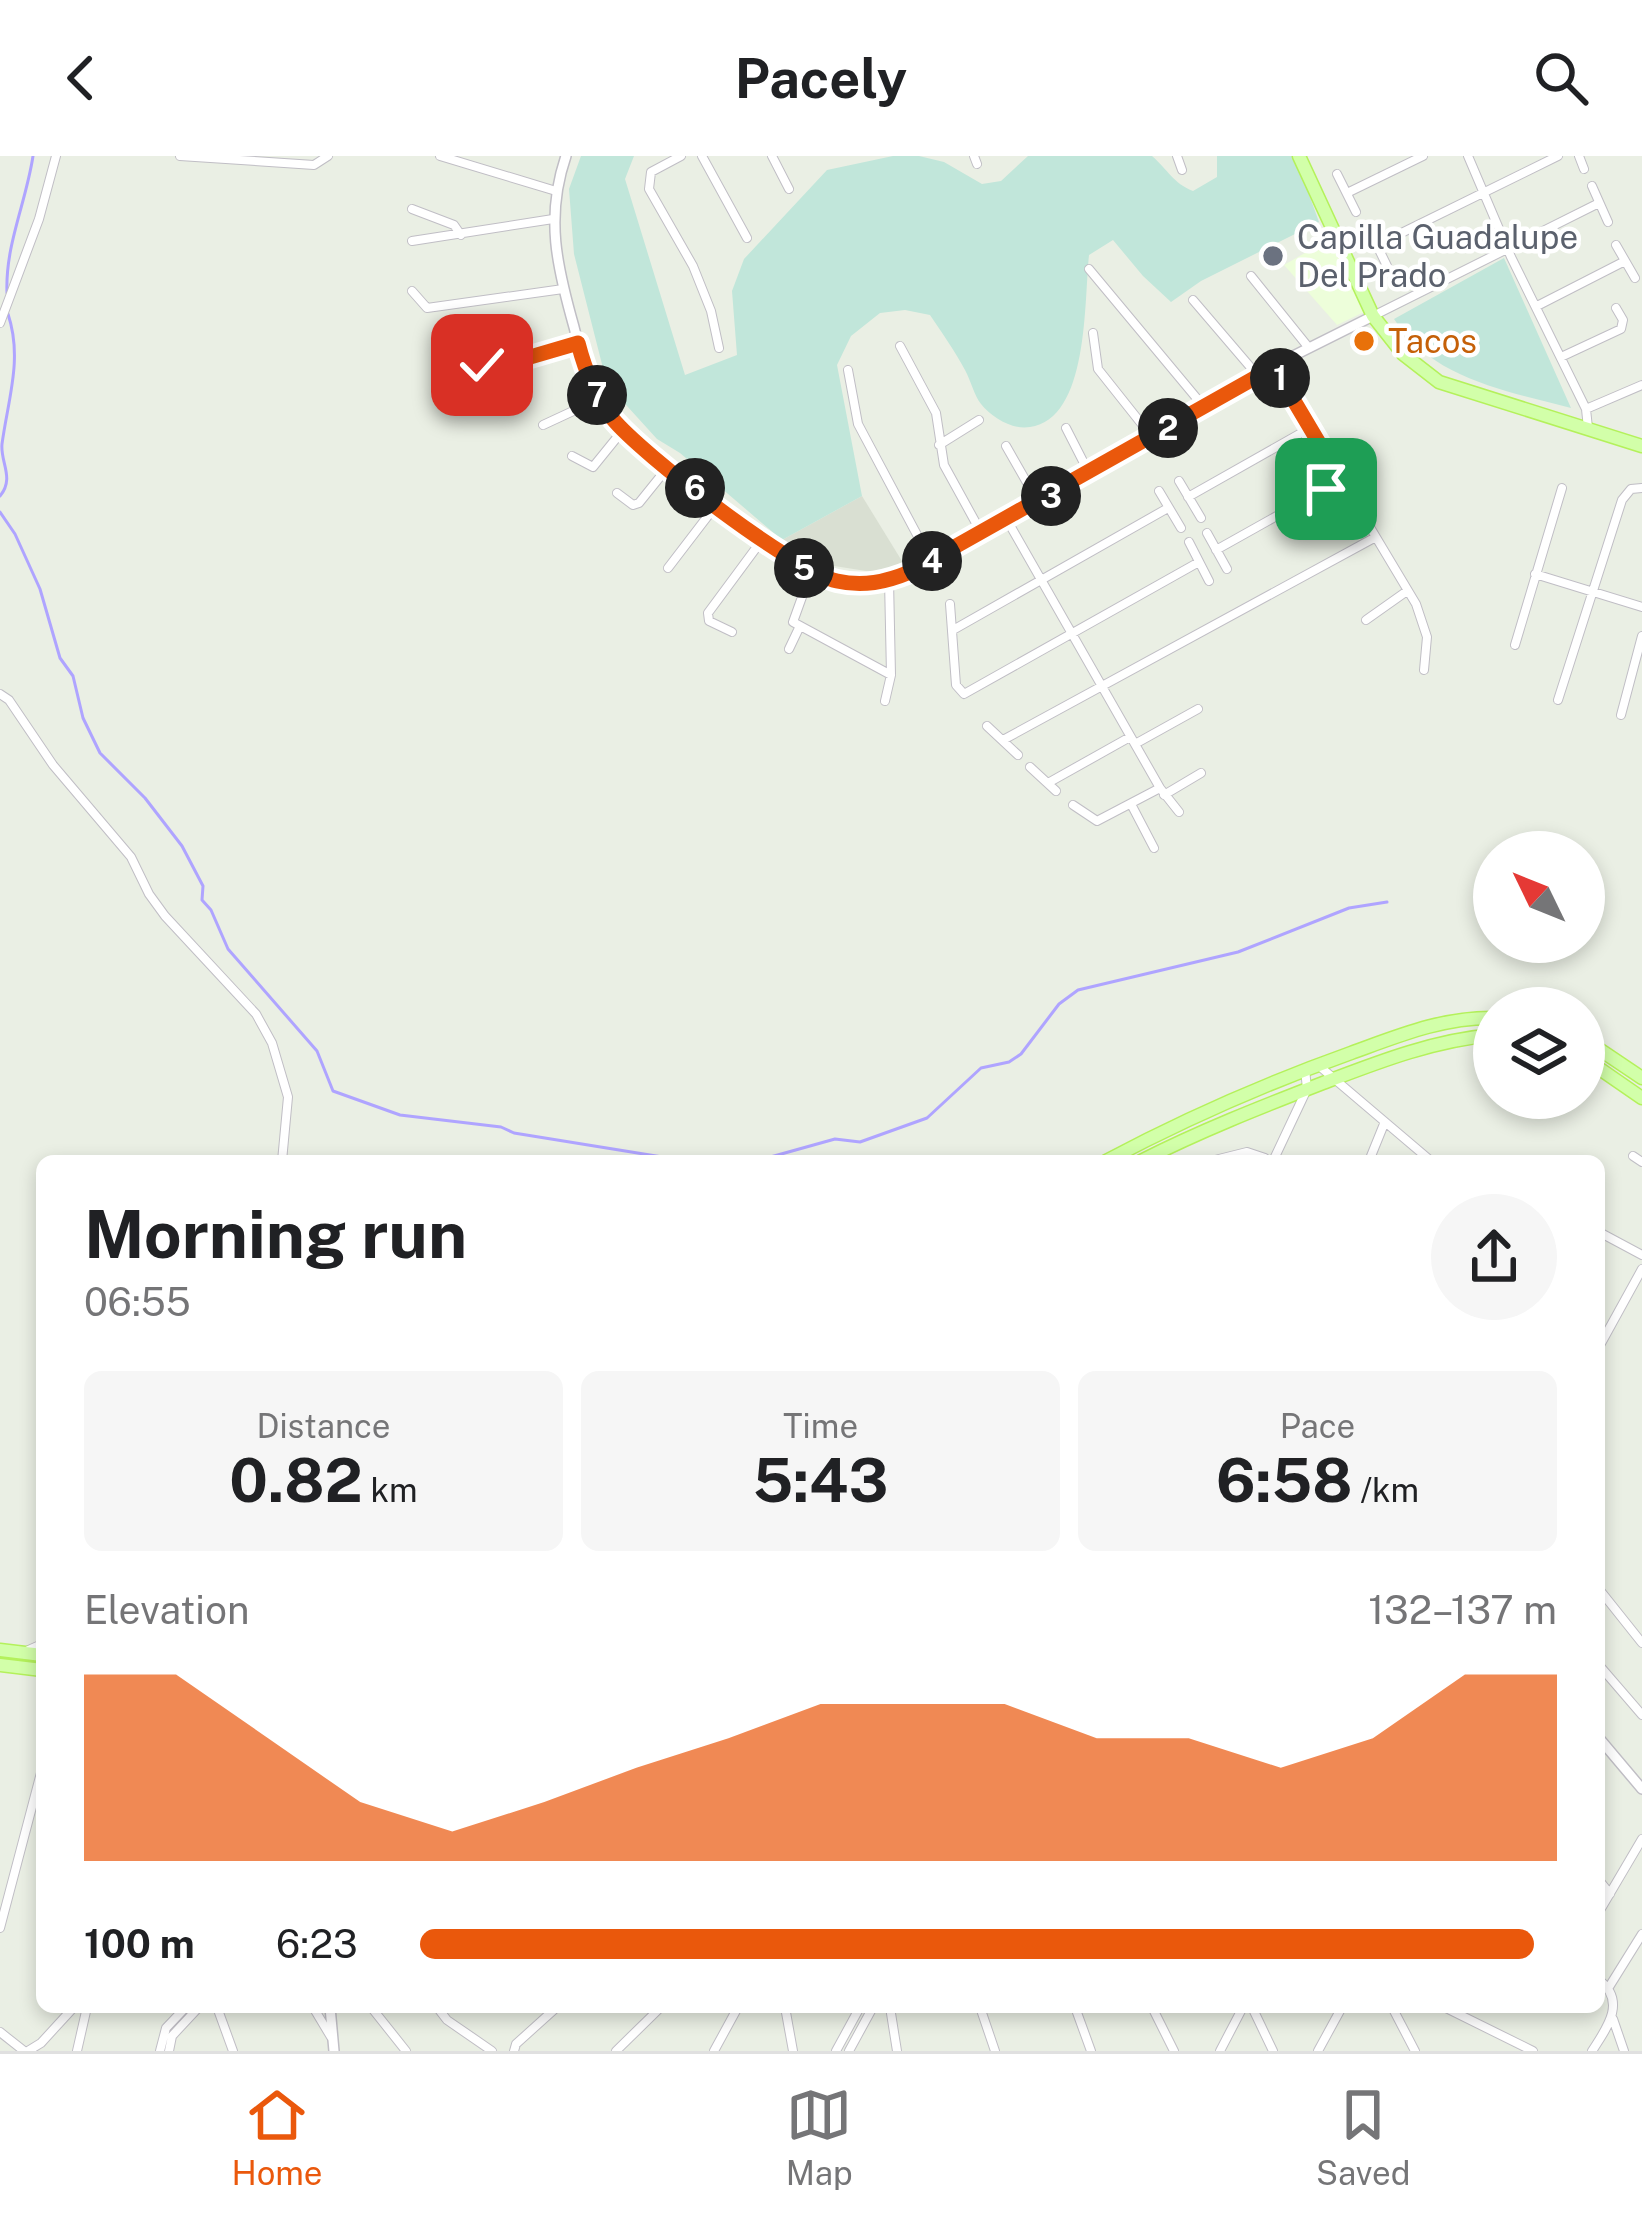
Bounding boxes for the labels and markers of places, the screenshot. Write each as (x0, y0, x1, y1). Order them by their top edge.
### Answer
place label: Capilla Guadalupe Del Prado (1297, 218, 1578, 294)
marker: Capilla Guadalupe Del Prado (1260, 243, 1286, 269)
pin (431, 314, 533, 416)
place label: Tacos (1388, 322, 1477, 360)
marker: Tacos (1351, 328, 1377, 354)
pin: 1 (1250, 348, 1310, 408)
pin: 7 (567, 365, 627, 425)
pin: 2 (1138, 398, 1198, 458)
pin (1275, 438, 1377, 540)
pin: 6 (665, 458, 725, 518)
pin: 3 (1021, 466, 1081, 526)
pin: 4 (902, 531, 962, 591)
pin: 5 (774, 538, 834, 598)

